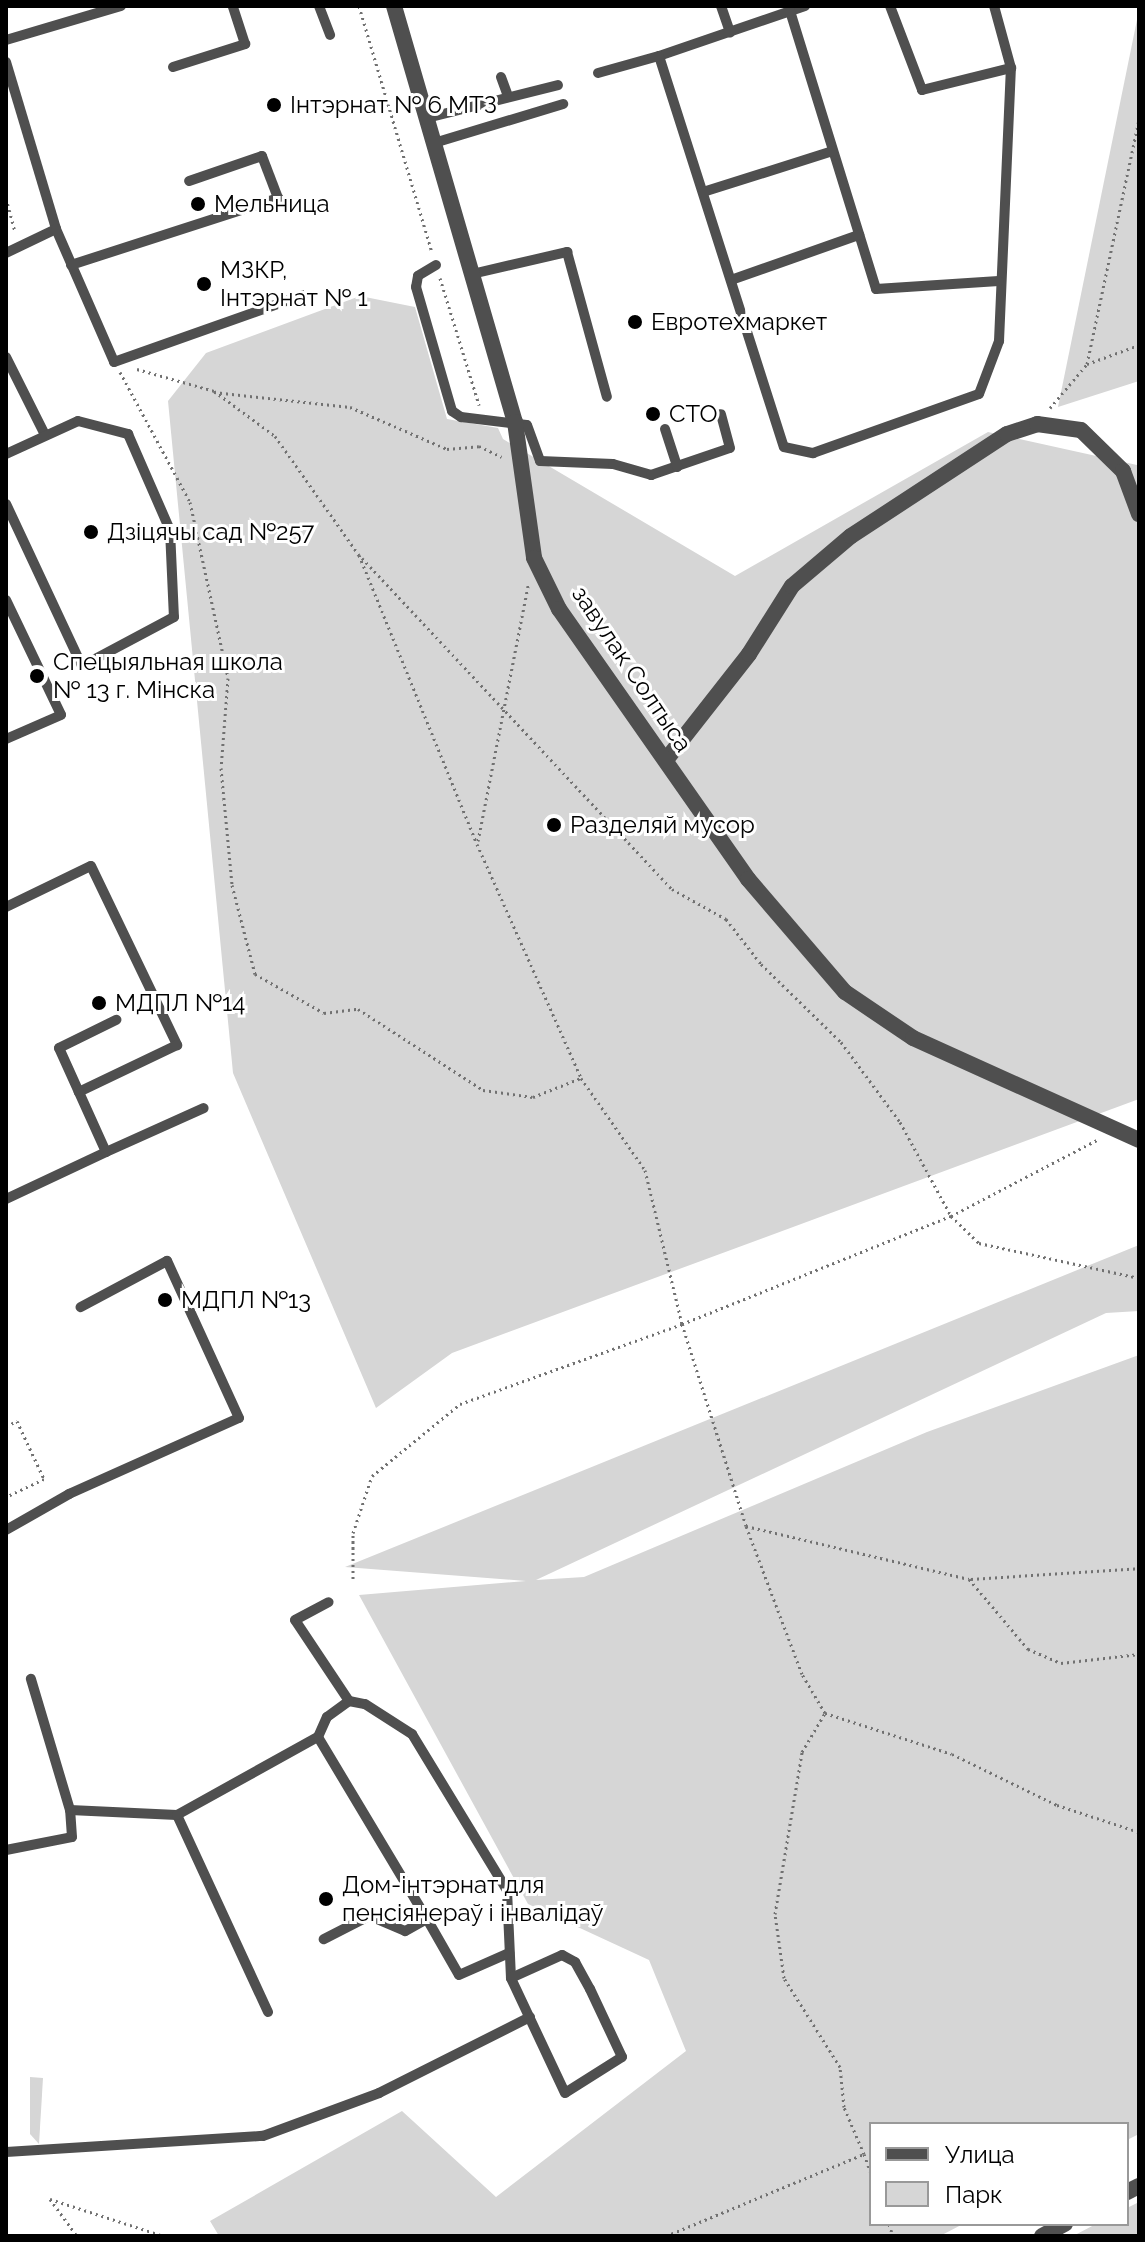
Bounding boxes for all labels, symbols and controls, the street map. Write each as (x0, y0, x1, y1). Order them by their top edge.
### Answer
place label: Інтэрнат № 6 МТЗ (290, 91, 497, 119)
marker: Інтэрнат № 6 МТЗ (265, 96, 283, 114)
place label: Мельница (214, 190, 330, 218)
marker: Мельница (189, 195, 207, 213)
place label: МЗКР, Інтэрнат № 1 (220, 256, 368, 312)
marker: МЗКР, Інтэрнат № 1 (195, 275, 213, 293)
place label: Евротехмаркет (651, 308, 827, 336)
marker: Евротехмаркет (626, 313, 644, 331)
place label: СТО (669, 400, 717, 428)
marker: СТО (644, 405, 662, 423)
place label: Дзіцячы сад №257 (107, 518, 314, 546)
marker: Дзіцячы сад №257 (82, 523, 100, 541)
street label: завулак Солтыса (566, 581, 698, 757)
place label: Спецыяльная школа № 13 г. Мінска (53, 648, 283, 704)
marker: Спецыяльная школа № 13 г. Мінска (28, 667, 46, 685)
place label: Разделяй мусор (570, 811, 755, 839)
marker: Разделяй мусор (545, 816, 563, 834)
place label: МДПЛ №14 (115, 989, 245, 1017)
marker: МДПЛ №14 (90, 994, 108, 1012)
place label: МДПЛ №13 (181, 1286, 311, 1314)
marker: МДПЛ №13 (156, 1291, 174, 1309)
place label: Дом-інтэрнат для пенсіянераў і інвалідаў (342, 1871, 604, 1927)
marker: Дом-інтэрнат для пенсіянераў і інвалідаў (317, 1890, 335, 1908)
legend (869, 2122, 1129, 2226)
text: Улица (945, 2140, 1015, 2169)
text: Парк (945, 2180, 1003, 2209)

